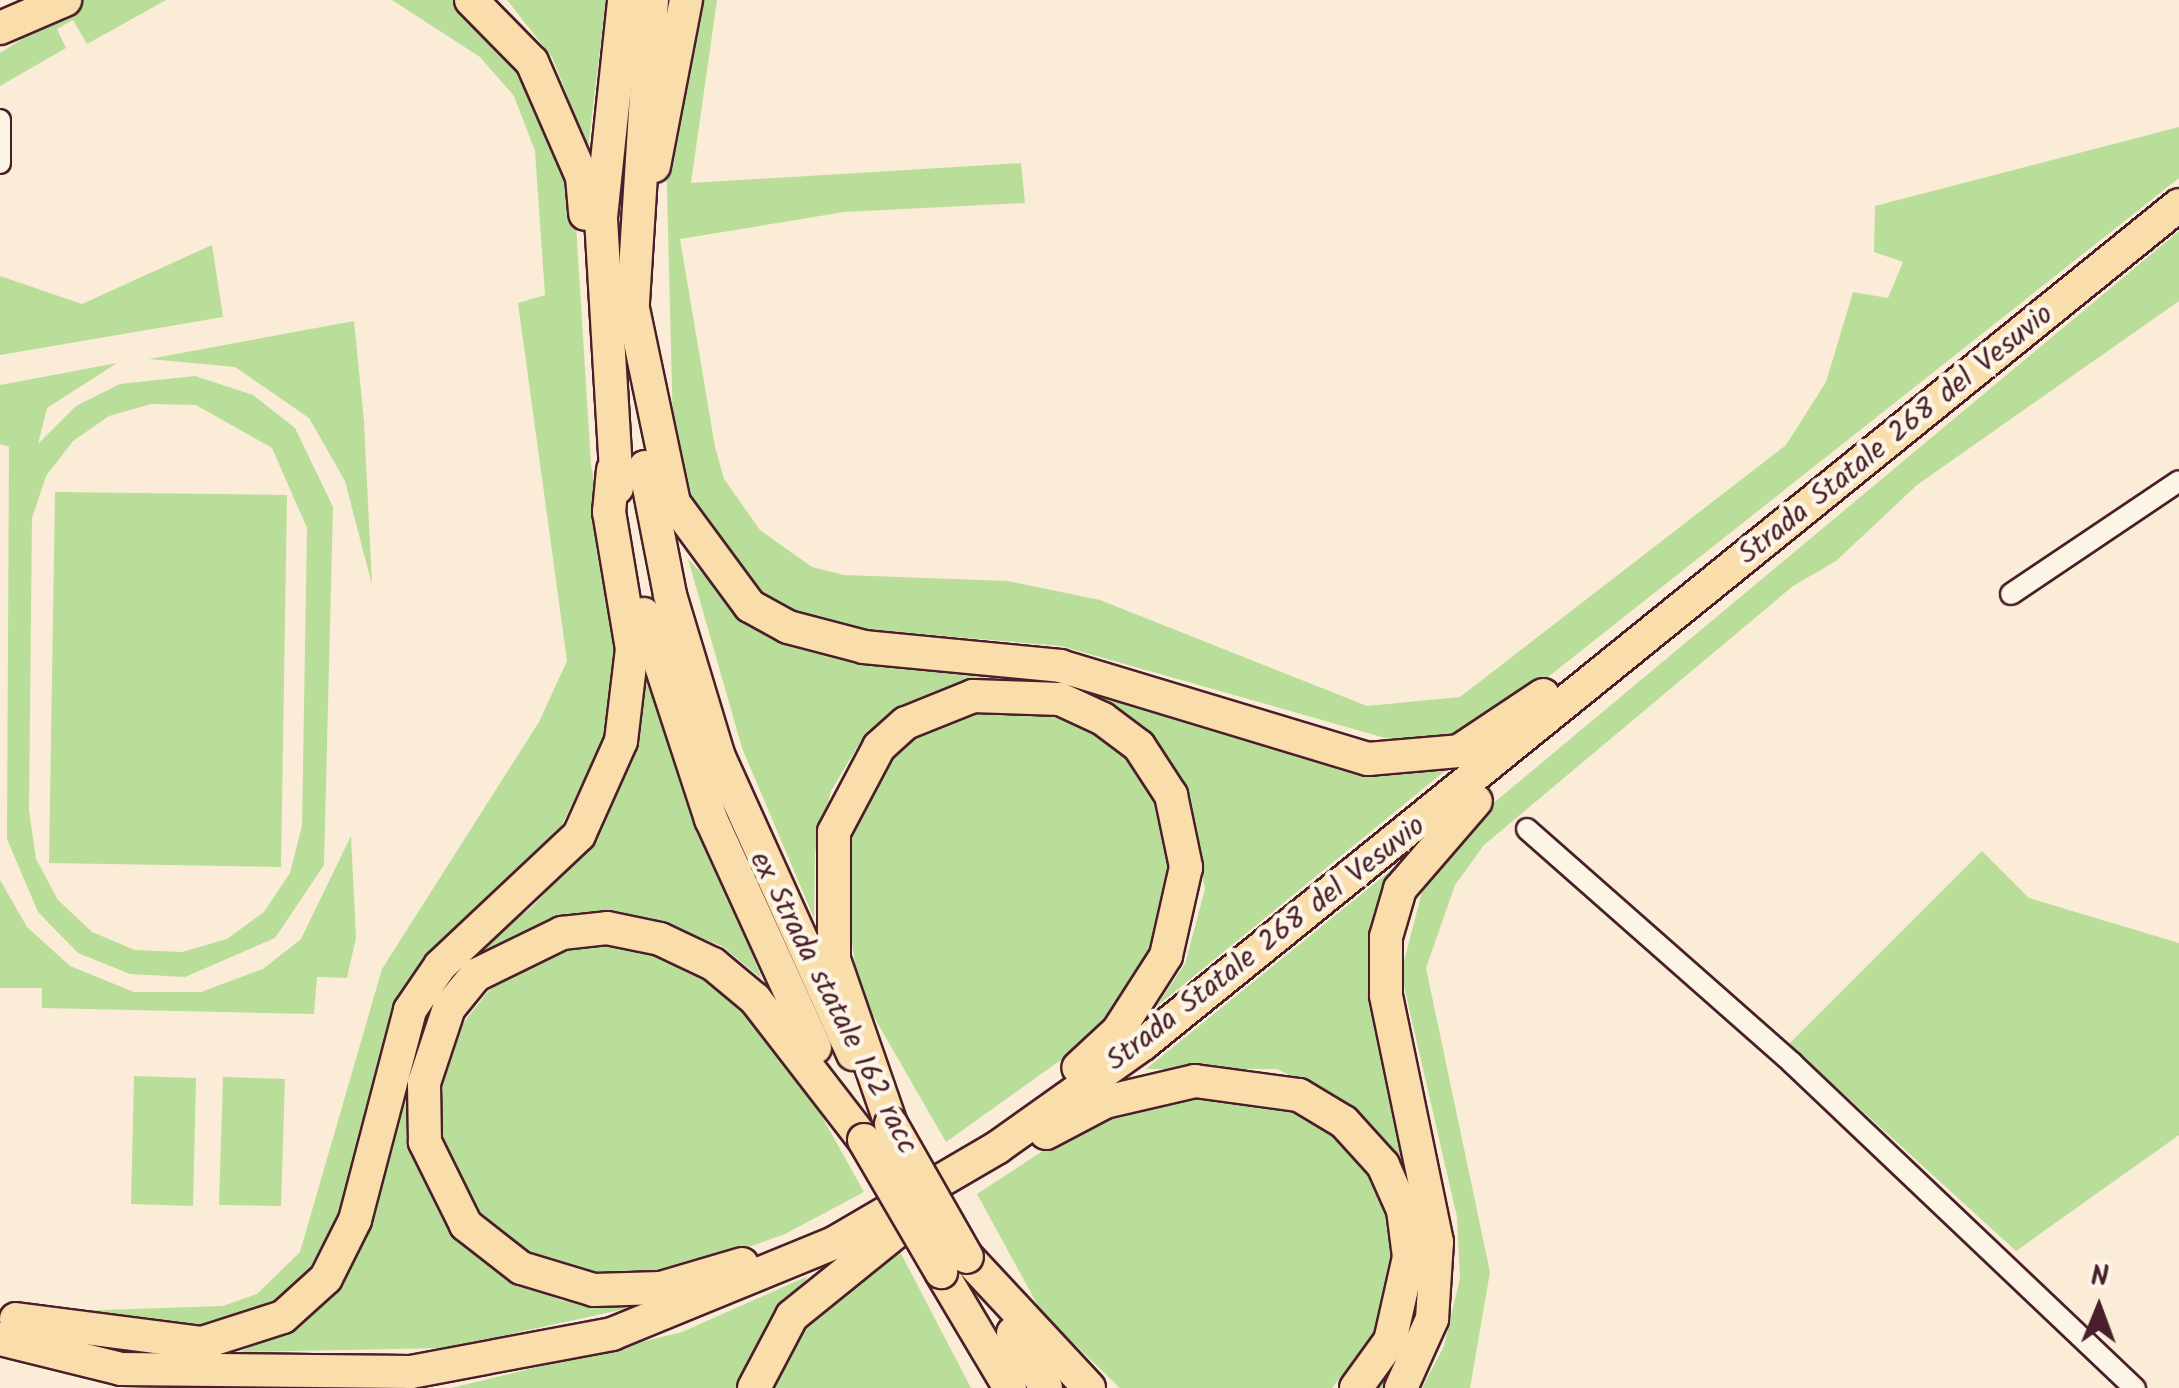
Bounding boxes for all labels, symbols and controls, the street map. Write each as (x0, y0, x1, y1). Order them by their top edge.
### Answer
street label: Strada Statale 268 del Vesuvio (1731, 297, 2061, 573)
street label: Strada Statale 268 del Vesuvio (1099, 808, 1433, 1080)
street label: ex Strada statale 162 racc (741, 846, 925, 1160)
text: N (2090, 1255, 2109, 1300)
north arrow (2049, 1258, 2149, 1358)

